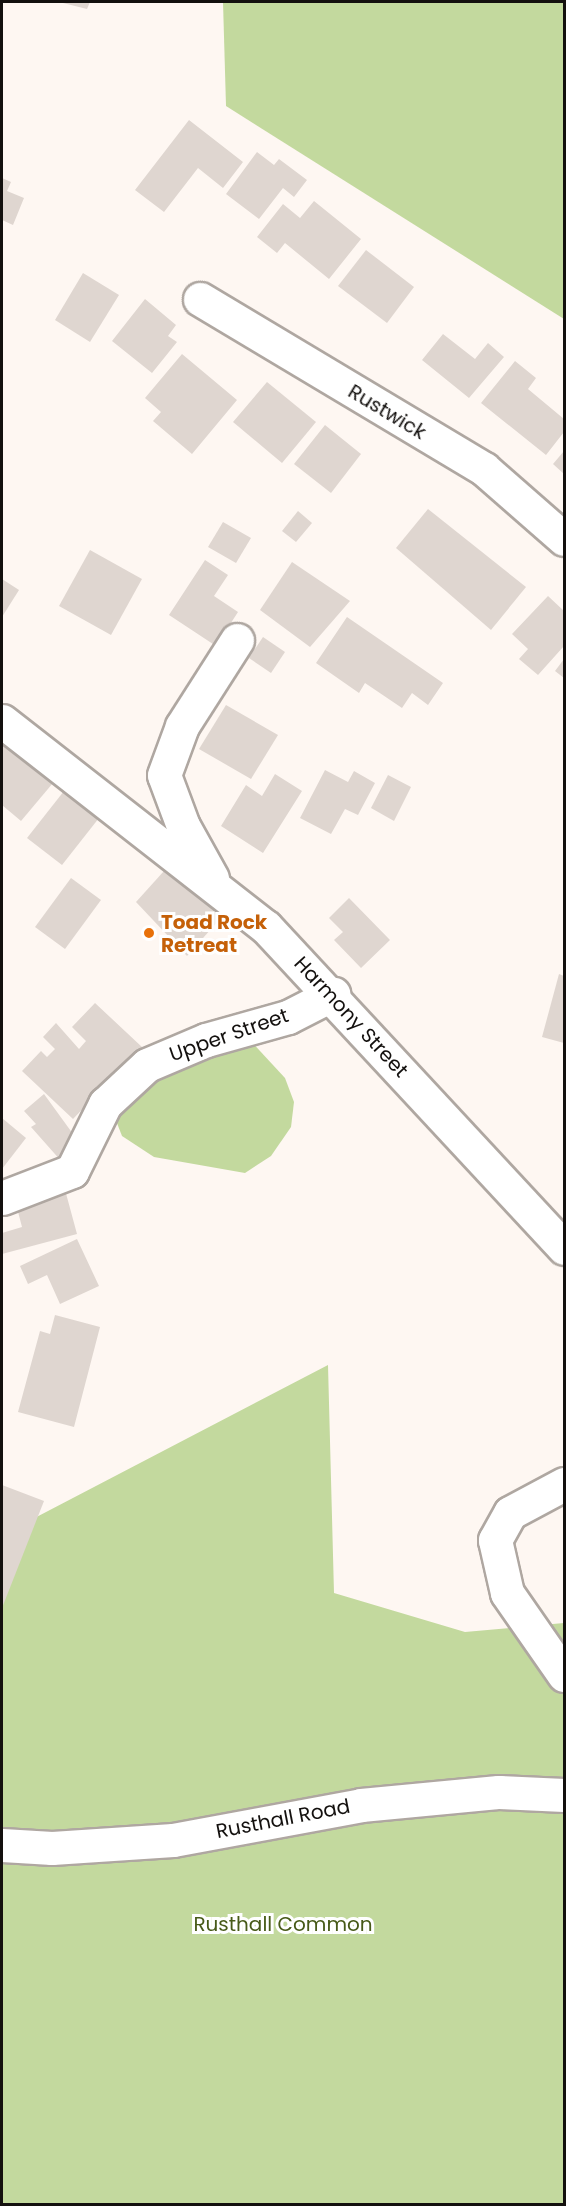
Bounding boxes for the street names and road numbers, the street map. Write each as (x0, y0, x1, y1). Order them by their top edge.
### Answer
street label: Rustwick (344, 379, 430, 445)
street label: Harmony Street (289, 952, 413, 1082)
street label: Upper Street (166, 1003, 292, 1067)
street label: Rusthall Road (214, 1794, 352, 1844)

